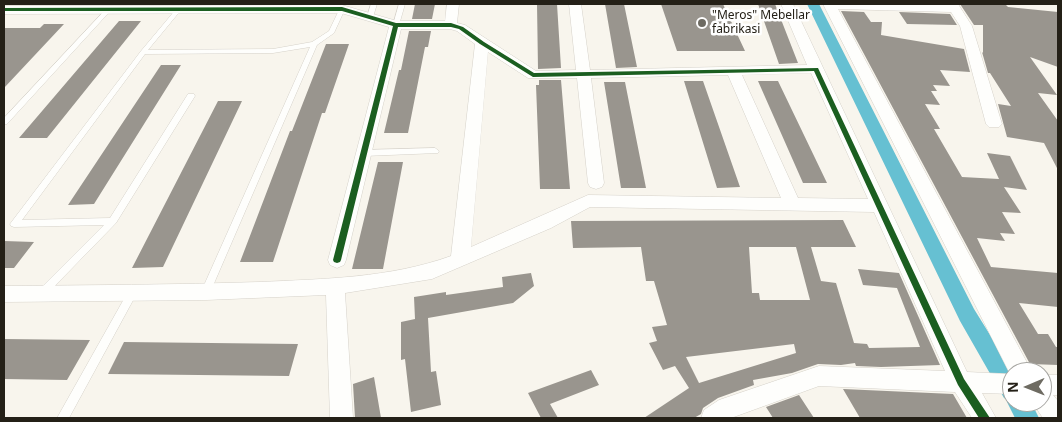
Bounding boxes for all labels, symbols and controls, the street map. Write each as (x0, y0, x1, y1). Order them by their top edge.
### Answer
place label: "Meros" Mebellar fabrikasi (712, 9, 810, 37)
marker: "Meros" Mebellar fabrikasi (696, 17, 708, 29)
north arrow (1002, 362, 1052, 412)
text: N (1003, 381, 1022, 393)

